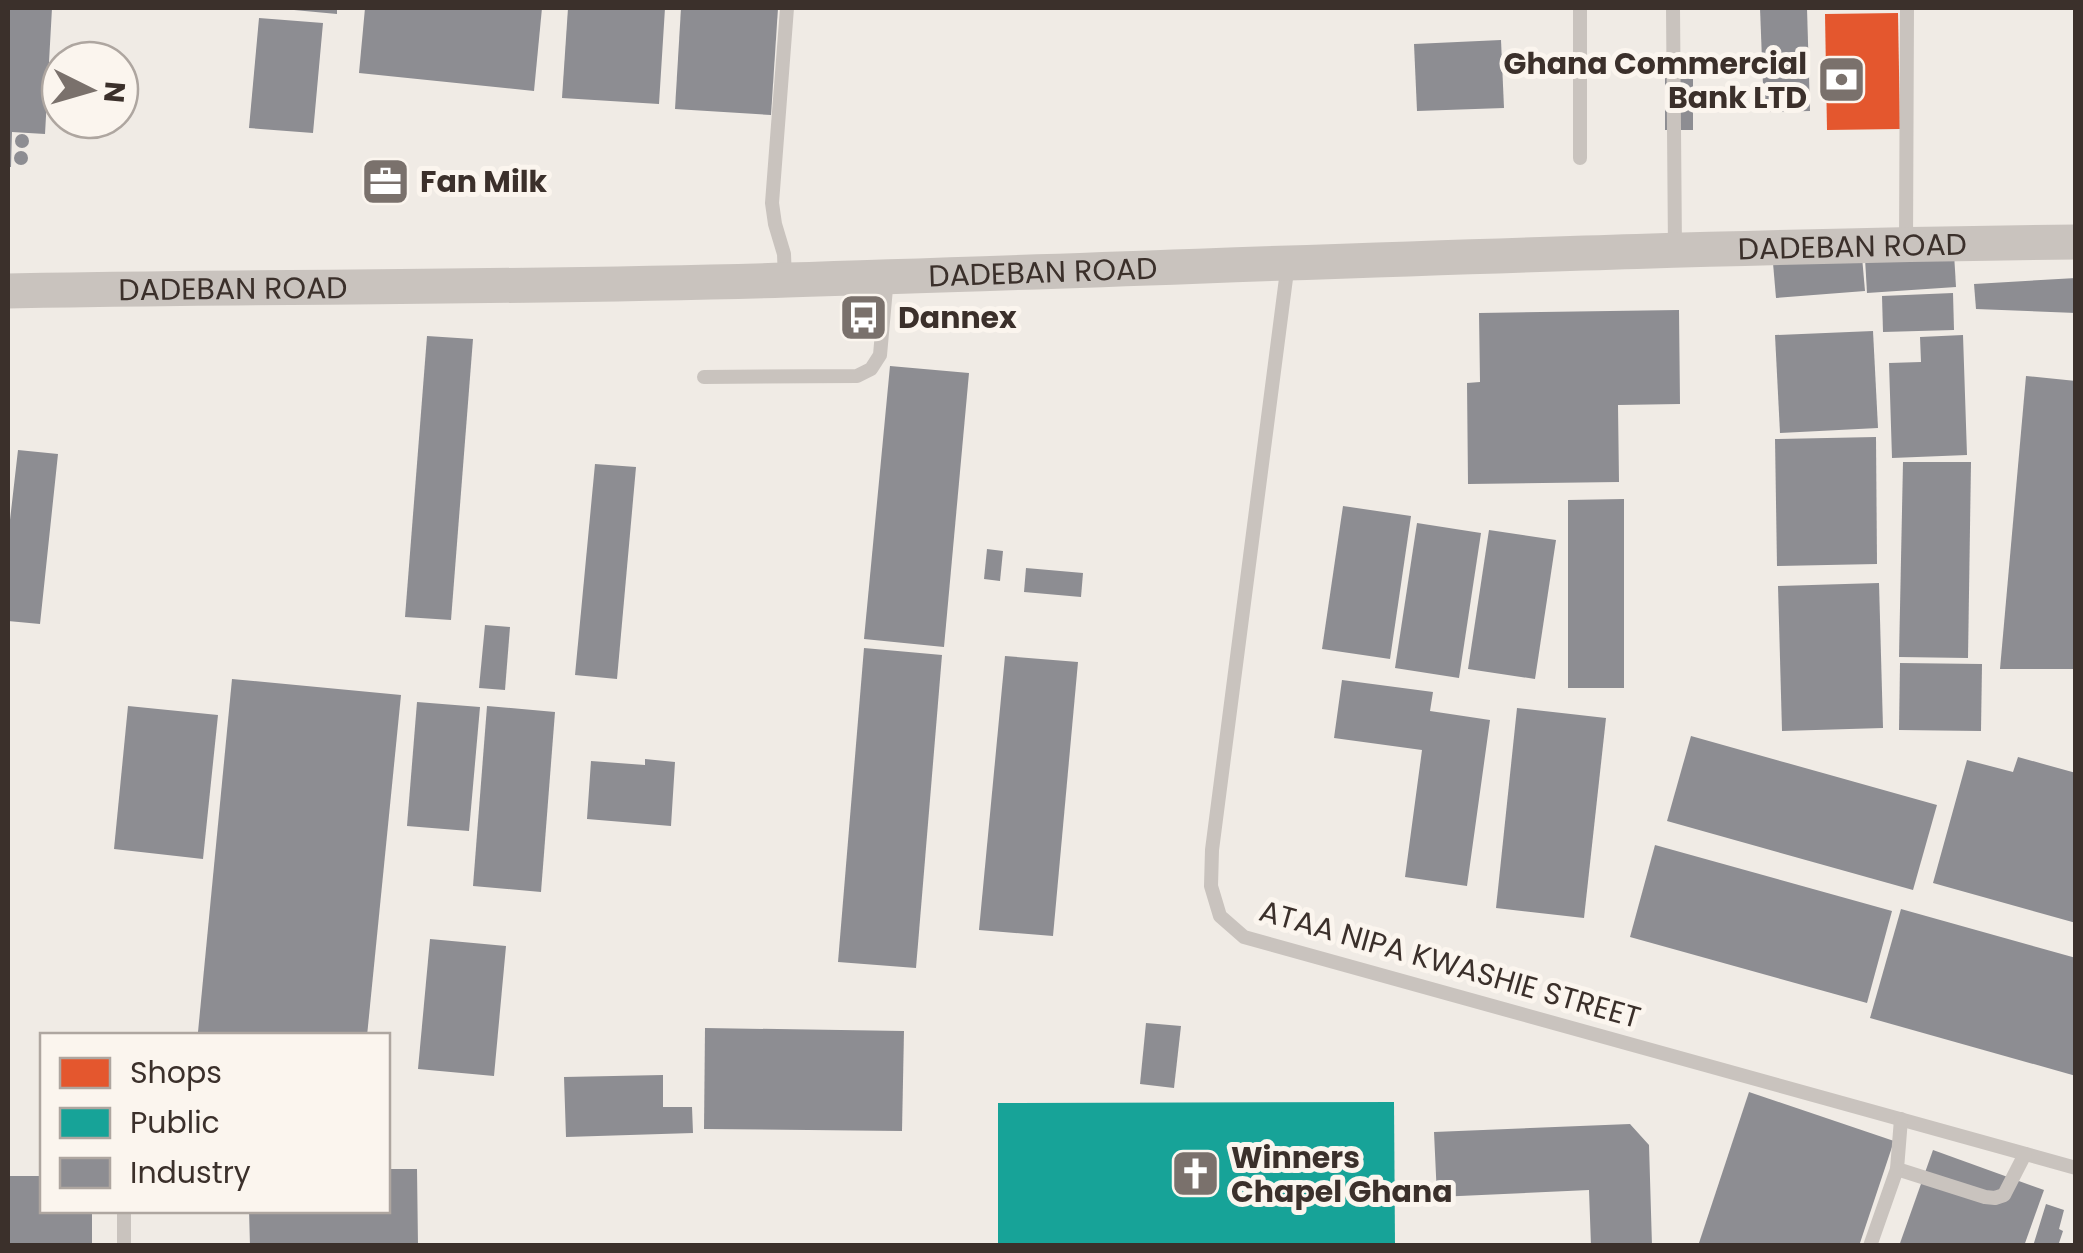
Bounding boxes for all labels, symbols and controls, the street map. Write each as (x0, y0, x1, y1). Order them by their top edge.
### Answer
north arrow (40, 40, 140, 140)
place label: Ghana Commercial Bank LTD (1504, 42, 1807, 119)
bank icon: Ghana Commercial Bank LTD (1816, 54, 1868, 106)
text: N (94, 80, 135, 104)
office icon: Fan Milk (359, 155, 411, 207)
place label: Fan Milk (420, 160, 548, 203)
street label: DADEBAN ROAD (1737, 222, 1967, 270)
street label: DADEBAN ROAD (928, 246, 1158, 297)
street label: DADEBAN ROAD (118, 266, 348, 311)
bus stop icon: Dannex (837, 291, 889, 343)
place label: Dannex (898, 296, 1017, 339)
street label: ATAA NIPA KWASHIE STREET (1254, 889, 1646, 1039)
legend (40, 1033, 390, 1213)
text: Shops (130, 1051, 222, 1094)
text: Public (130, 1101, 220, 1144)
place label: Winners Chapel Ghana (1231, 1136, 1453, 1213)
church icon: Winners Chapel Ghana (1170, 1148, 1222, 1200)
text: Industry (130, 1151, 251, 1194)

